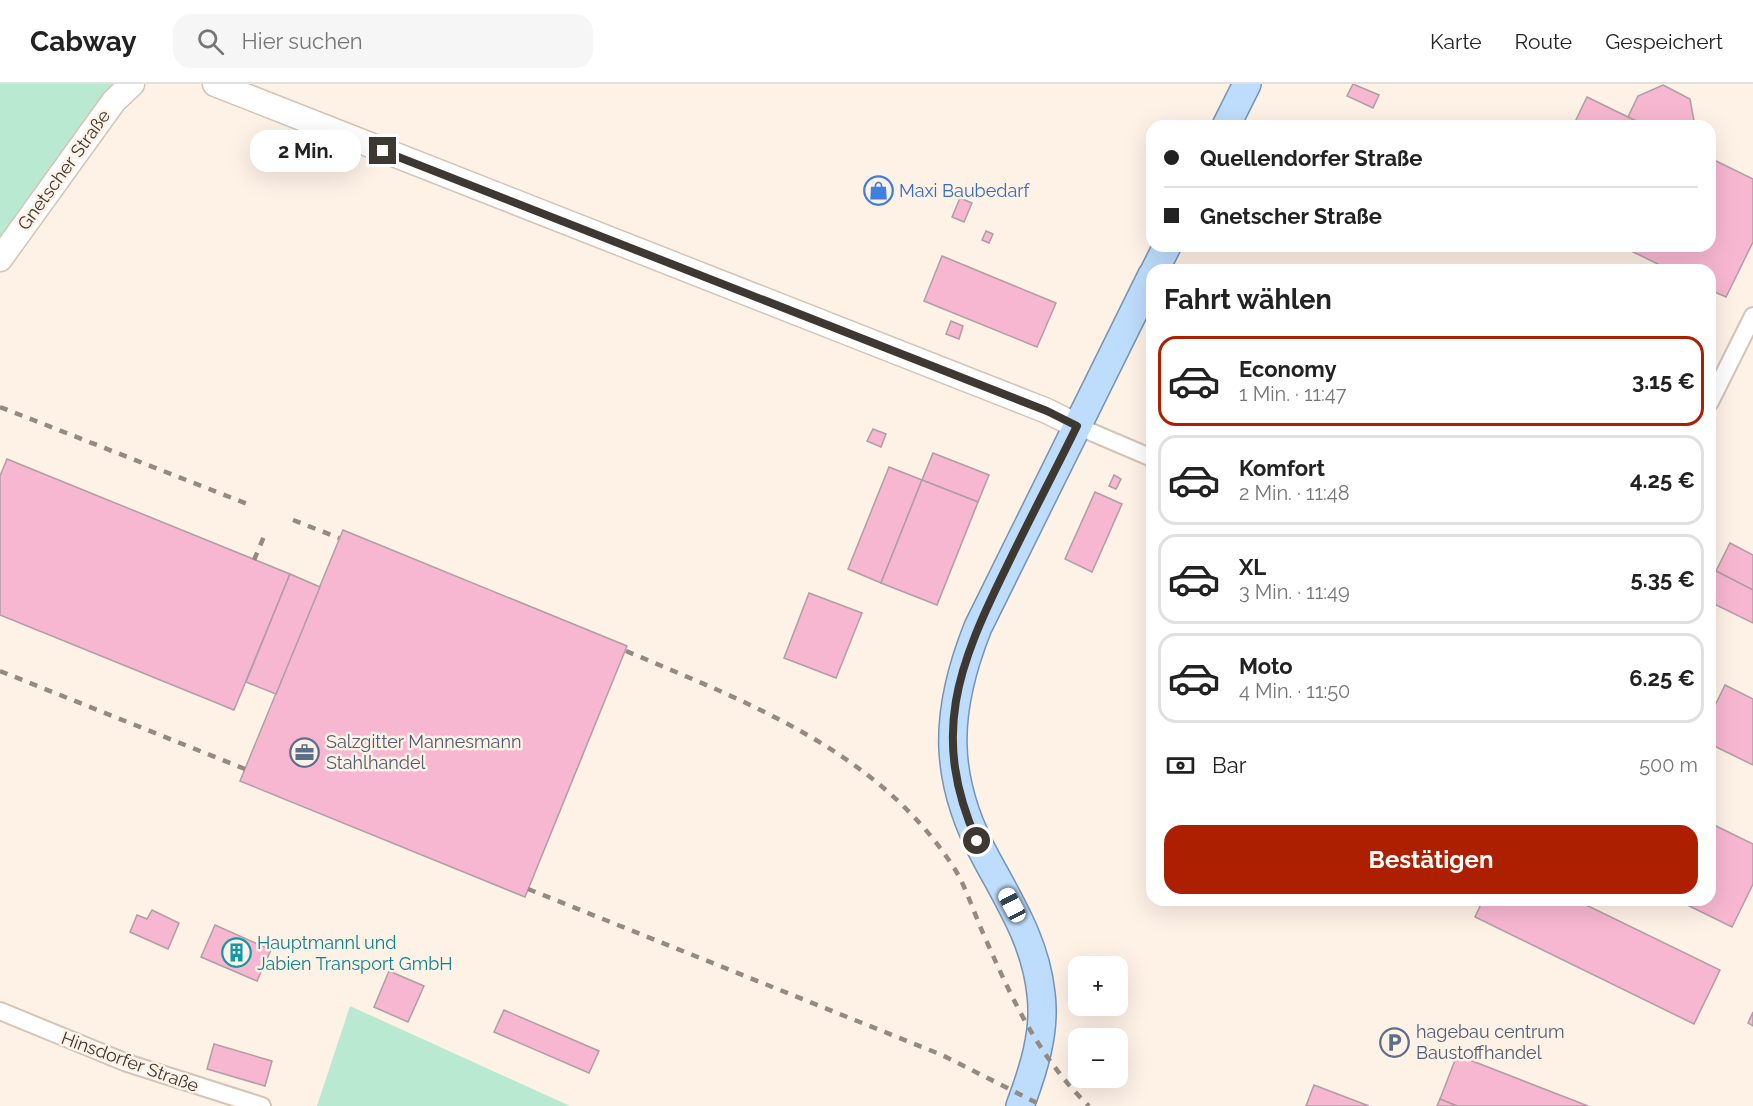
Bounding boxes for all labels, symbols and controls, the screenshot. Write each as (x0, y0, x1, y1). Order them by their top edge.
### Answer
search box (173, 14, 593, 68)
text: Cabway (30, 25, 137, 58)
icon: search (194, 25, 227, 58)
text: Hier suchen (242, 28, 363, 54)
text: Karte (1430, 29, 1482, 54)
text: Route (1515, 29, 1572, 54)
text: Gespeichert (1605, 29, 1723, 54)
street label: Gnetscher Straße (13, 105, 114, 234)
callout: 2 Min. (251, 130, 362, 172)
route end (369, 137, 396, 164)
text: 2 Min. (278, 139, 333, 163)
text: Quellendorfer Straße (1200, 145, 1423, 171)
shop icon: Maxi Baubedarf (862, 175, 894, 207)
place label: Maxi Baubedarf (899, 180, 1031, 201)
text: Gnetscher Straße (1200, 203, 1382, 229)
text: Fahrt wählen (1164, 284, 1332, 315)
icon: car (1167, 354, 1221, 408)
text: Economy (1239, 356, 1337, 382)
text: 3.15 € (1632, 368, 1695, 394)
text: 1 Min. · 11:47 (1239, 382, 1346, 406)
icon: car (1167, 453, 1221, 507)
text: Komfort (1239, 455, 1325, 481)
text: 4.25 € (1630, 467, 1695, 493)
text: 2 Min. · 11:48 (1239, 481, 1350, 505)
icon: car (1167, 552, 1221, 606)
text: XL (1239, 554, 1266, 580)
text: 5.35 € (1631, 566, 1695, 592)
text: 3 Min. · 11:49 (1239, 580, 1350, 604)
icon: car (1167, 651, 1221, 705)
text: Moto (1239, 653, 1293, 679)
text: 6.25 € (1629, 665, 1695, 691)
text: 4 Min. · 11:50 (1239, 679, 1350, 703)
place label: Salzgitter Mannesmann Stahlhandel (326, 731, 521, 773)
office icon: Salzgitter Mannesmann Stahlhandel (289, 736, 321, 768)
icon: cash (1164, 749, 1197, 782)
text: Bar (1212, 752, 1246, 778)
text: 500 m (1639, 753, 1698, 777)
button: Bestätigen (1164, 825, 1698, 894)
route start (963, 827, 990, 854)
car (996, 885, 1028, 925)
place label: Hauptmannl und Jabien Transport GmbH (257, 932, 453, 974)
building icon: Hauptmannl und Jabien Transport GmbH (220, 937, 252, 969)
map controls (1068, 956, 1128, 1088)
button: + (1068, 956, 1128, 1016)
place label: hagebau centrum Baustoffhandel (1416, 1021, 1565, 1063)
parking icon: hagebau centrum Baustoffhandel (1379, 1026, 1411, 1058)
street label: Hinsdorfer Straße (59, 1027, 202, 1096)
button: − (1068, 1028, 1128, 1088)

